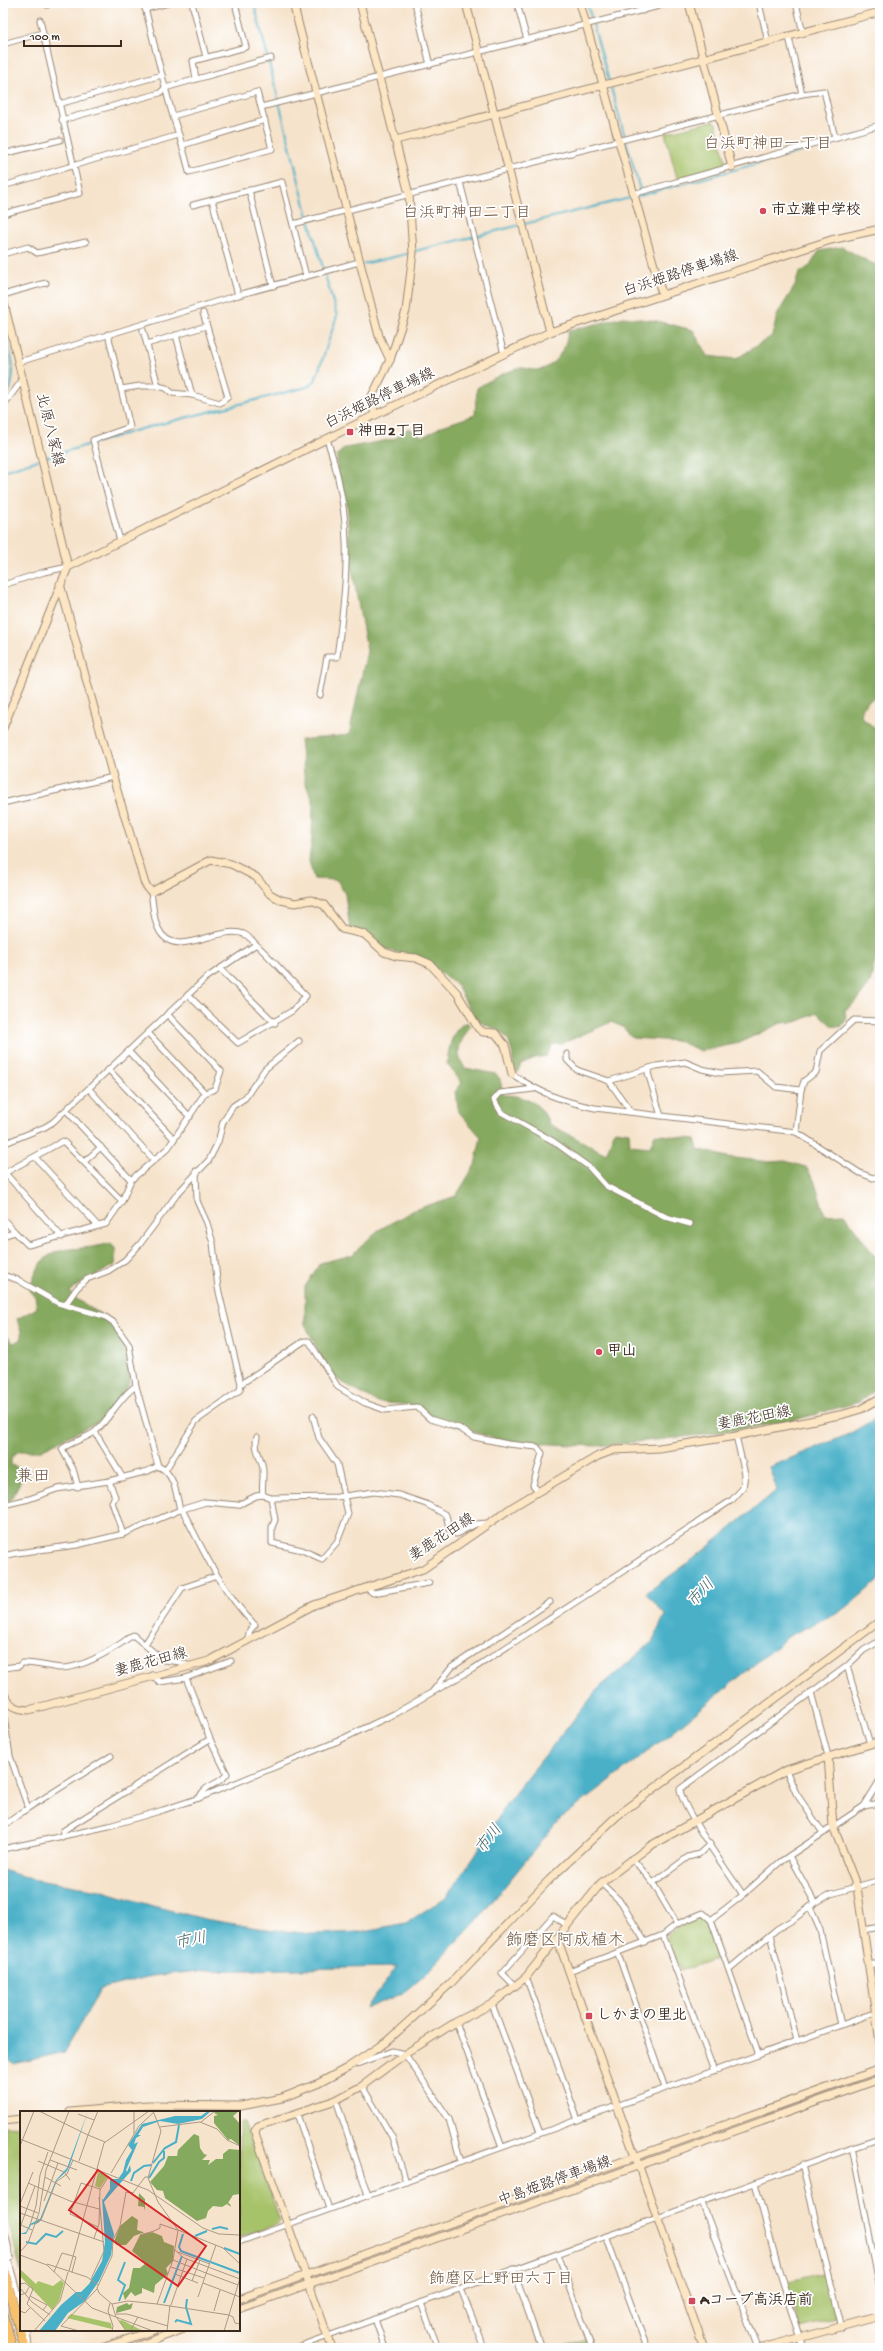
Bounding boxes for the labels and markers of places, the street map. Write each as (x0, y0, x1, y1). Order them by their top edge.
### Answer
place label: 市立灘中学校 (771, 201, 861, 220)
marker: 市立灘中学校 (758, 206, 768, 216)
place label: 神田2丁目 (358, 422, 425, 441)
marker: 神田2丁目 (345, 427, 355, 437)
place label: 甲山 (607, 1343, 637, 1361)
marker: 甲山 (594, 1347, 604, 1357)
place label: しかまの里北 (597, 2007, 687, 2025)
marker: しかまの里北 (584, 2011, 594, 2021)
place label: Aコープ高浜店前 (699, 2291, 813, 2310)
marker: Aコープ高浜店前 (687, 2296, 697, 2306)

